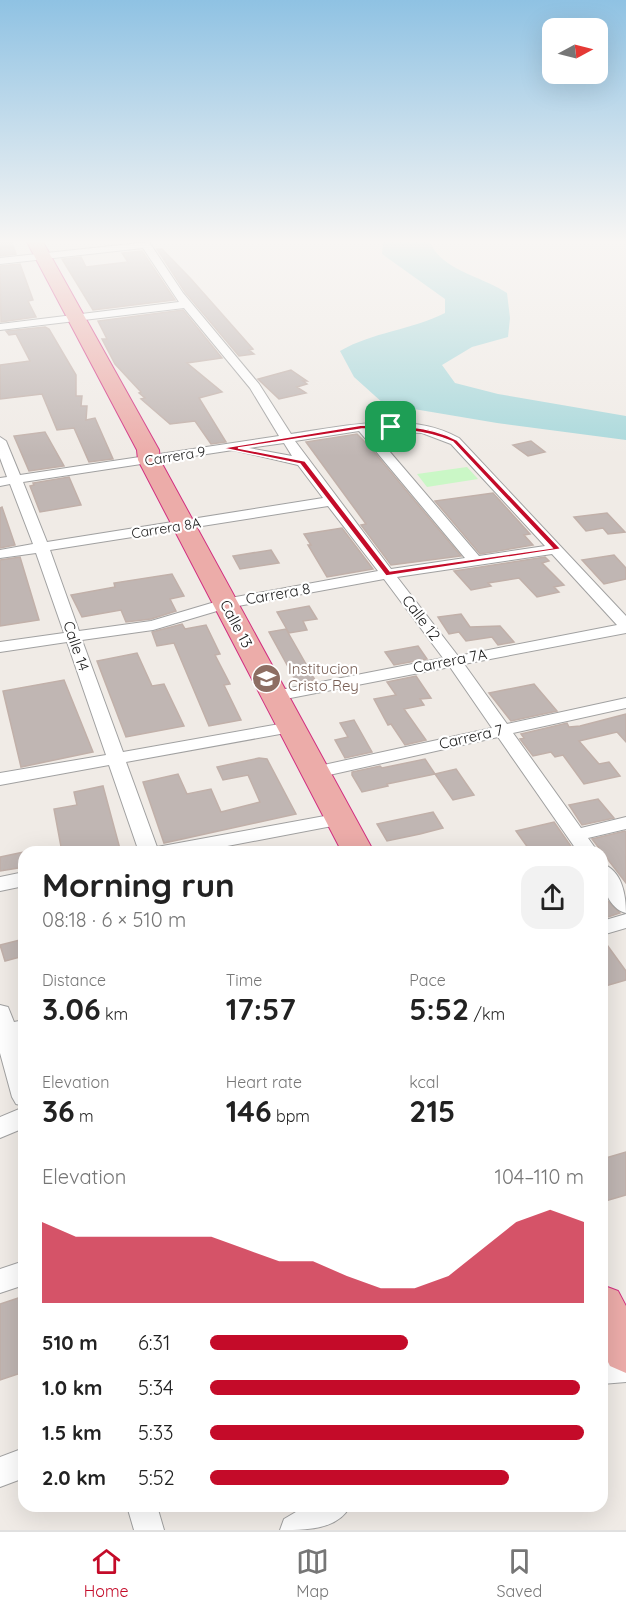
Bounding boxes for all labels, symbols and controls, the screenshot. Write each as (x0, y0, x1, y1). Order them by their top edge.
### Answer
north arrow (542, 18, 608, 84)
map controls (542, 18, 608, 84)
pin (365, 401, 416, 452)
icon: arrive (374, 410, 407, 443)
street label: Carrera 9 (143, 442, 207, 470)
street label: Carrera 8A (130, 514, 202, 542)
street label: Carrera 8 (244, 578, 312, 609)
street label: Calle 12 (398, 591, 445, 644)
street label: Calle 13 (216, 597, 257, 651)
street label: Calle 14 (59, 618, 94, 673)
street label: Carrera 7A (411, 644, 489, 677)
place label: Institucion Cristo Rey (288, 659, 359, 695)
school or university icon: Institucion Cristo Rey (251, 662, 283, 694)
street label: Carrera 7 (437, 720, 505, 753)
text: Morning run (42, 864, 235, 905)
button: share (521, 866, 584, 929)
text: 08:18 · 6 × 510 m (42, 907, 186, 932)
text: Distance (42, 970, 106, 990)
text: Time (226, 970, 262, 990)
text: Pace (409, 970, 446, 990)
text: 3.06 (42, 990, 101, 1028)
text: 17:57 (226, 990, 296, 1028)
text: 5:52 (409, 990, 469, 1028)
text: km (101, 1004, 128, 1024)
text: /km (469, 1004, 505, 1024)
text: Elevation (42, 1072, 109, 1092)
text: Heart rate (226, 1072, 302, 1092)
text: kcal (409, 1072, 439, 1092)
text: 36 (42, 1092, 75, 1130)
text: 146 (226, 1092, 272, 1130)
text: 215 (409, 1092, 455, 1130)
text: m (75, 1106, 94, 1126)
text: bpm (272, 1106, 310, 1126)
text: Elevation (42, 1164, 126, 1189)
text: 104–110 m (495, 1164, 584, 1189)
text: 510 m (42, 1330, 98, 1355)
text: 6:31 (138, 1330, 170, 1355)
text: 1.0 km (42, 1375, 102, 1400)
text: 5:34 (138, 1375, 174, 1400)
text: 1.5 km (42, 1420, 102, 1445)
text: 5:33 (138, 1420, 174, 1445)
text: 2.0 km (42, 1465, 106, 1490)
text: 5:52 (138, 1465, 175, 1490)
tab: Home (84, 1545, 129, 1601)
tab: Map (296, 1545, 329, 1601)
tab: Saved (497, 1545, 542, 1601)

